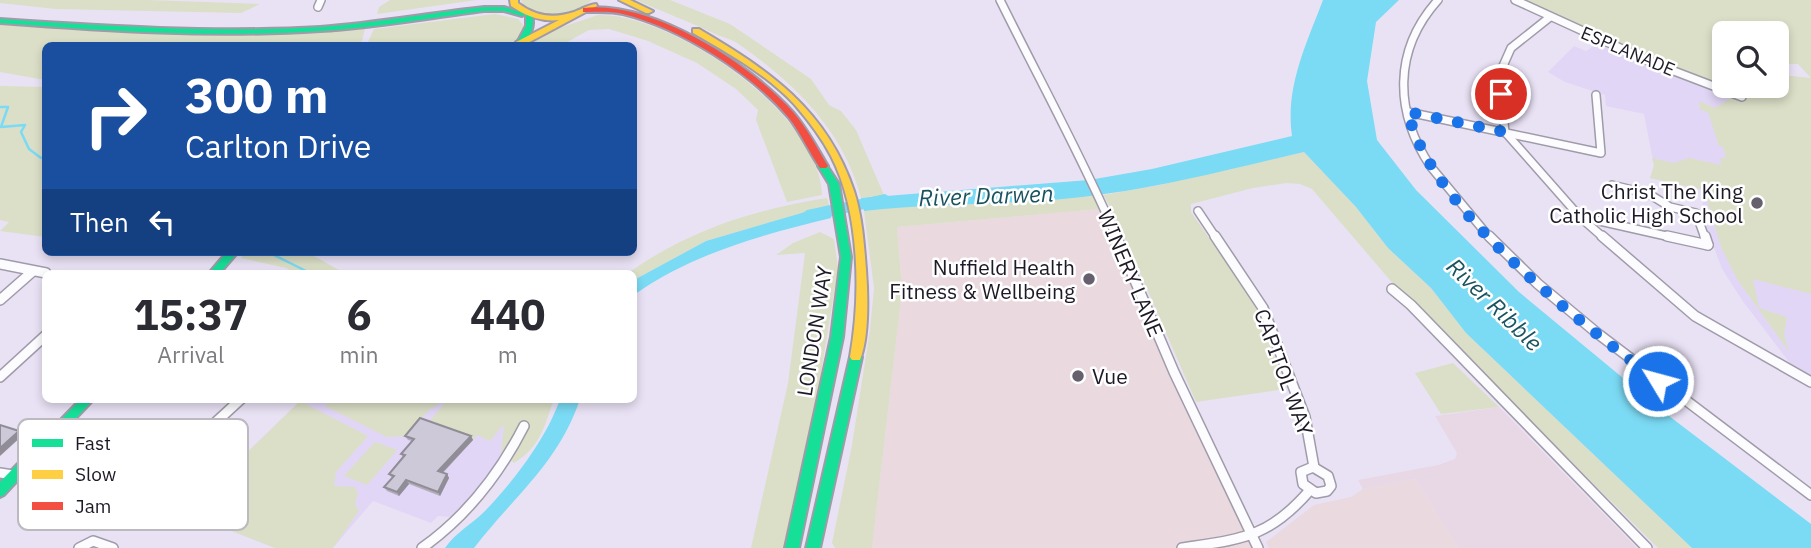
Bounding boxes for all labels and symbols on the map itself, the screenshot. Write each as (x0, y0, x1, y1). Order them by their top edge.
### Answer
street label: ESPLANADE (1578, 21, 1678, 81)
pin (1471, 64, 1531, 124)
place label: Christ The King Catholic High School (1549, 177, 1743, 229)
water label: River Darwen (918, 178, 1054, 212)
marker: Christ The King Catholic High School (1749, 195, 1765, 211)
street label: WINERY LANE (1092, 205, 1170, 341)
water label: River Ribble (1441, 251, 1549, 357)
place label: Nuffield Health Fitness & Wellbeing (889, 253, 1075, 305)
street label: LONDON WAY (790, 263, 838, 398)
marker: Nuffield Health Fitness & Wellbeing (1081, 271, 1097, 287)
street label: CAPITOL WAY (1248, 305, 1320, 440)
position arrow (1621, 344, 1695, 418)
place label: Vue (1092, 362, 1128, 390)
marker: Vue (1070, 368, 1086, 384)
legend (18, 419, 248, 530)
text: Fast (75, 431, 111, 455)
text: Slow (75, 462, 116, 486)
text: Jam (75, 494, 111, 518)

